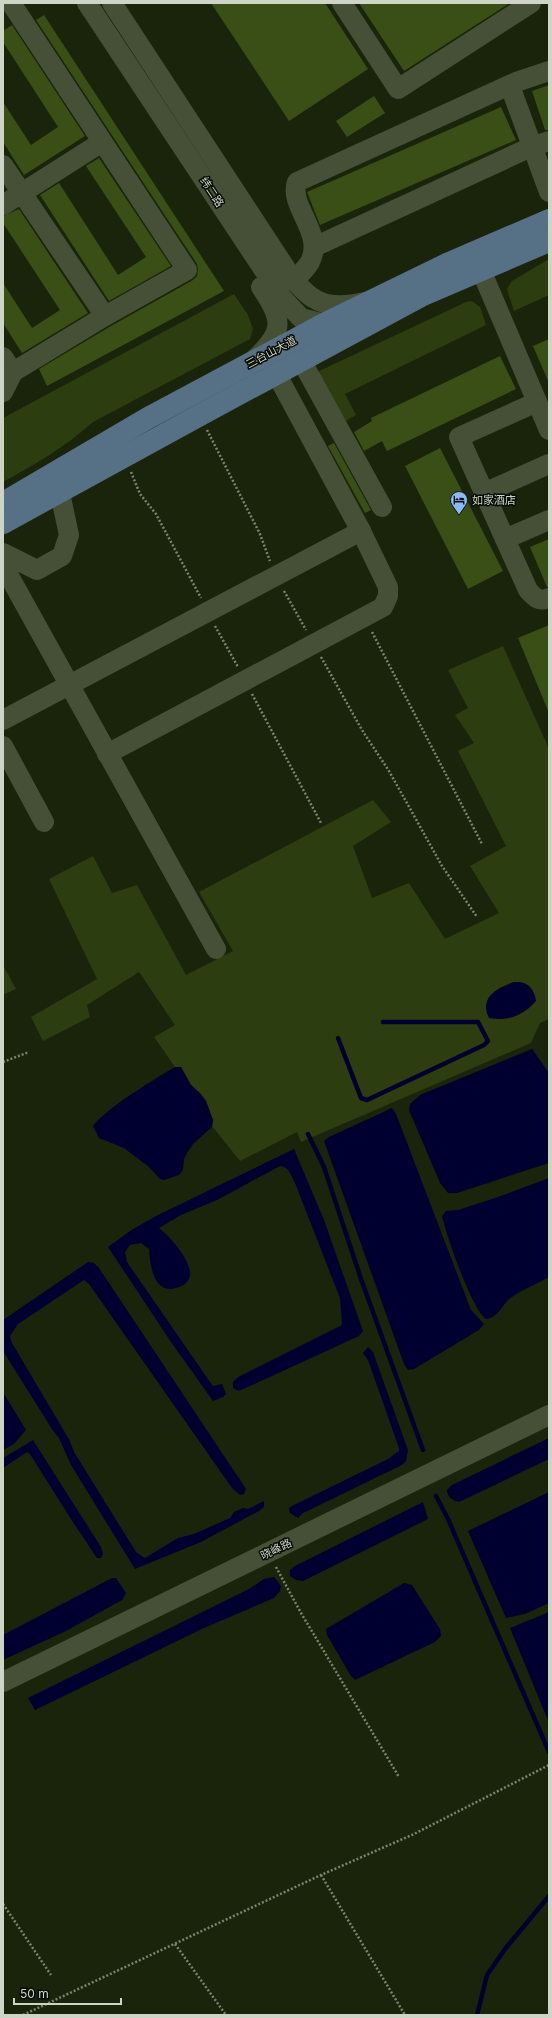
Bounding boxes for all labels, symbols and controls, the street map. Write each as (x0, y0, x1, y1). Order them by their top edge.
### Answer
street label: 纬二路 (197, 174, 227, 210)
street label: 三台山大道 (243, 333, 299, 371)
hotel icon: 如家酒店 (449, 490, 469, 515)
place label: 如家酒店 (472, 493, 516, 507)
street label: 晓峰路 (258, 1535, 294, 1563)
scale bar (14, 1980, 121, 2006)
text: 50 m (20, 1986, 49, 2001)

